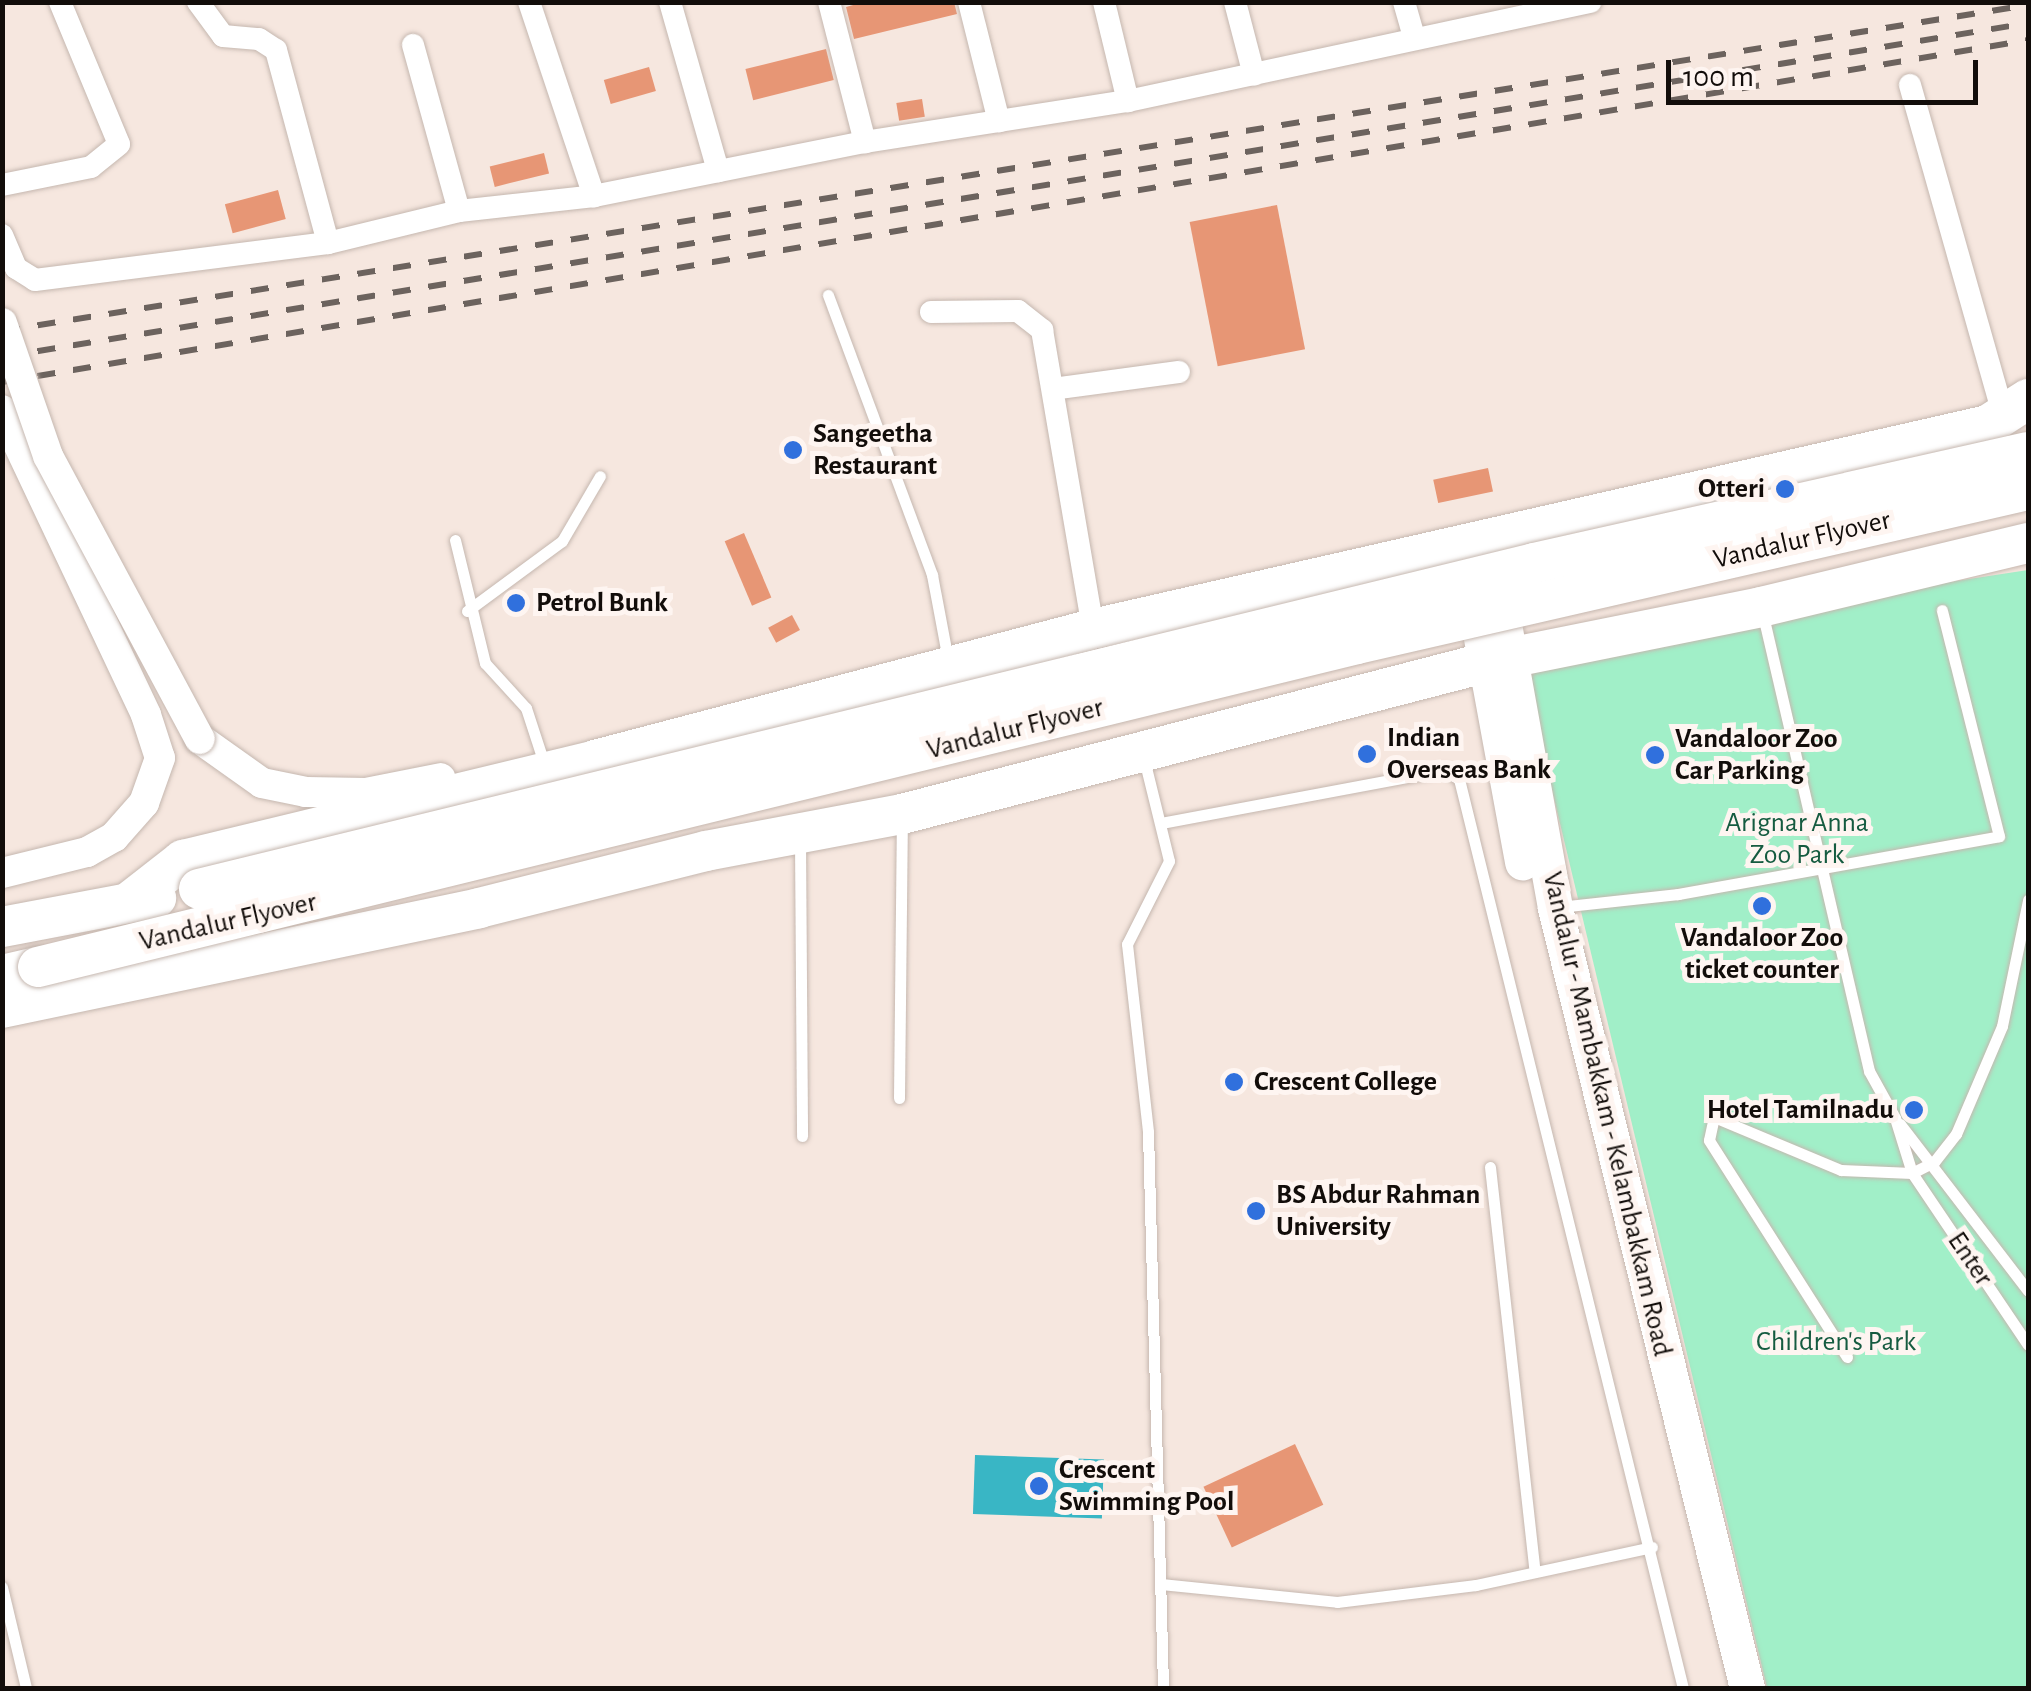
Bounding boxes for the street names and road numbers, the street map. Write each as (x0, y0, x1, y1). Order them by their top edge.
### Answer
street label: Vandalur Flyover (1710, 503, 1894, 577)
street label: Vandalur Flyover (923, 691, 1107, 767)
street label: Vandalur - Mambakkam - Kelambakkam Road (1535, 869, 1679, 1359)
street label: Vandalur Flyover (136, 885, 320, 959)
street label: Enter (1940, 1225, 2000, 1293)

